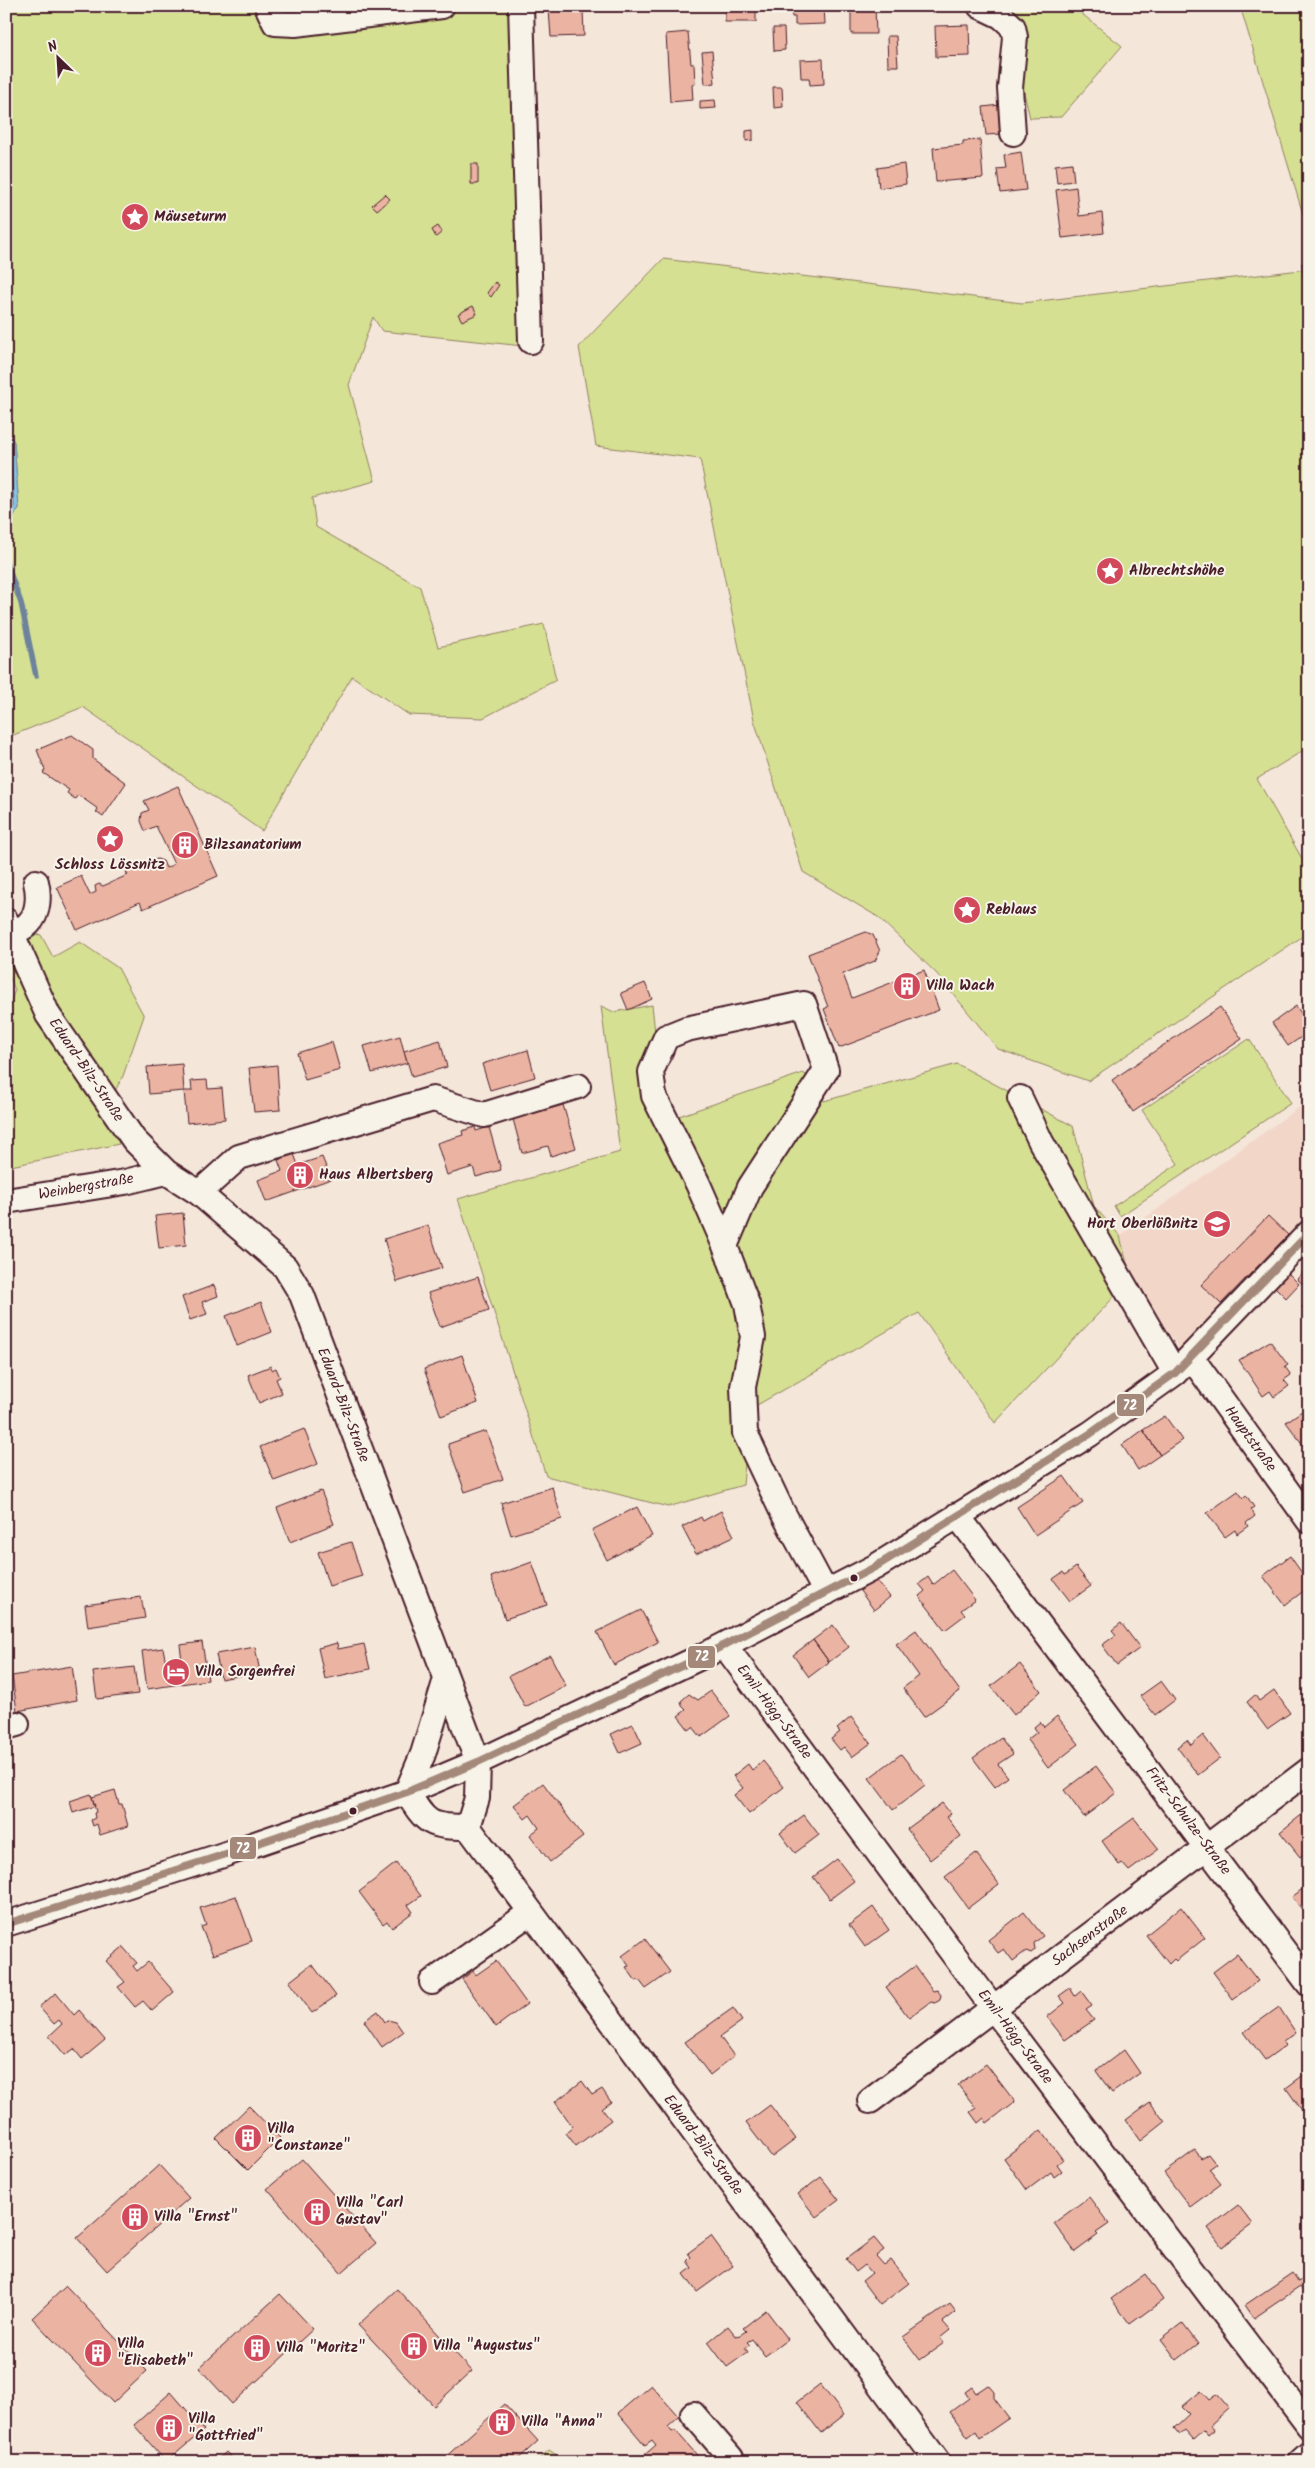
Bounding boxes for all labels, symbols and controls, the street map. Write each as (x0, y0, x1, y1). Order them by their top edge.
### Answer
north arrow (32, 32, 82, 82)
text: N (44, 35, 62, 59)
place icon: Mäuseturm (120, 202, 150, 232)
place label: Mäuseturm (154, 205, 227, 229)
place icon: Albrechtshöhe (1095, 556, 1125, 586)
place label: Albrechtshöhe (1129, 559, 1225, 583)
place icon: Schloss Lössnitz (95, 824, 125, 854)
building icon: Bilzsanatorium (170, 830, 200, 860)
place label: Bilzsanatorium (204, 833, 302, 857)
place label: Schloss Lössnitz (55, 853, 165, 877)
place icon: Reblaus (952, 895, 982, 925)
place label: Reblaus (986, 898, 1037, 922)
building icon: Villa Wach (892, 971, 922, 1001)
place label: Villa Wach (926, 974, 995, 998)
street label: Eduard-Bilz-Straße (42, 1013, 130, 1127)
building icon: Haus Albertsberg (285, 1160, 315, 1190)
place label: Haus Albertsberg (319, 1163, 433, 1187)
street label: Weinbergstraße (36, 1167, 136, 1207)
school or university icon: Hort Oberlößnitz (1202, 1209, 1232, 1239)
place label: Hort Oberlößnitz (1087, 1212, 1198, 1236)
street label: Eduard-Bilz-Straße (310, 1344, 376, 1466)
line badge: 72 (1116, 1393, 1145, 1417)
text: 72 (1123, 1395, 1137, 1417)
street label: Hauptstraße (1218, 1401, 1282, 1477)
unlabelled marker (849, 1573, 859, 1583)
line badge: 72 (687, 1645, 716, 1669)
text: 72 (695, 1646, 709, 1668)
hotel icon: Villa Sorgenfrei (161, 1657, 191, 1687)
street label: Emil-Högg-Straße (730, 1659, 818, 1765)
place label: Villa Sorgenfrei (195, 1660, 296, 1684)
street label: Fritz-Schulze-Straße (1139, 1762, 1237, 1881)
unlabelled marker (348, 1806, 358, 1816)
line badge: 72 (229, 1836, 257, 1860)
text: 72 (236, 1838, 250, 1860)
street label: Sachsenstraße (1047, 1899, 1134, 1973)
street label: Emil-Högg-Straße (971, 1984, 1059, 2090)
street label: Eduard-Bilz-Straße (657, 2089, 749, 2201)
place label: Villa "Constanze" (267, 2117, 350, 2158)
building icon: Villa "Constanze" (233, 2123, 263, 2153)
place label: Villa "Carl Gustav" (336, 2191, 403, 2232)
building icon: Villa "Carl Gustav" (302, 2197, 332, 2227)
building icon: Villa "Ernst" (120, 2202, 150, 2232)
place label: Villa "Ernst" (154, 2205, 238, 2229)
building icon: Villa "Augustus" (399, 2331, 429, 2361)
place label: Villa "Elisabeth" (117, 2332, 193, 2373)
building icon: Villa "Moritz" (242, 2333, 272, 2363)
place label: Villa "Augustus" (433, 2334, 540, 2358)
place label: Villa "Moritz" (276, 2336, 365, 2360)
building icon: Villa "Elisabeth" (83, 2338, 113, 2368)
place label: Villa "Gottfried" (188, 2407, 263, 2448)
building icon: Villa "Anna" (487, 2407, 517, 2437)
place label: Villa "Anna" (521, 2410, 603, 2434)
building icon: Villa "Gottfried" (154, 2413, 184, 2443)

